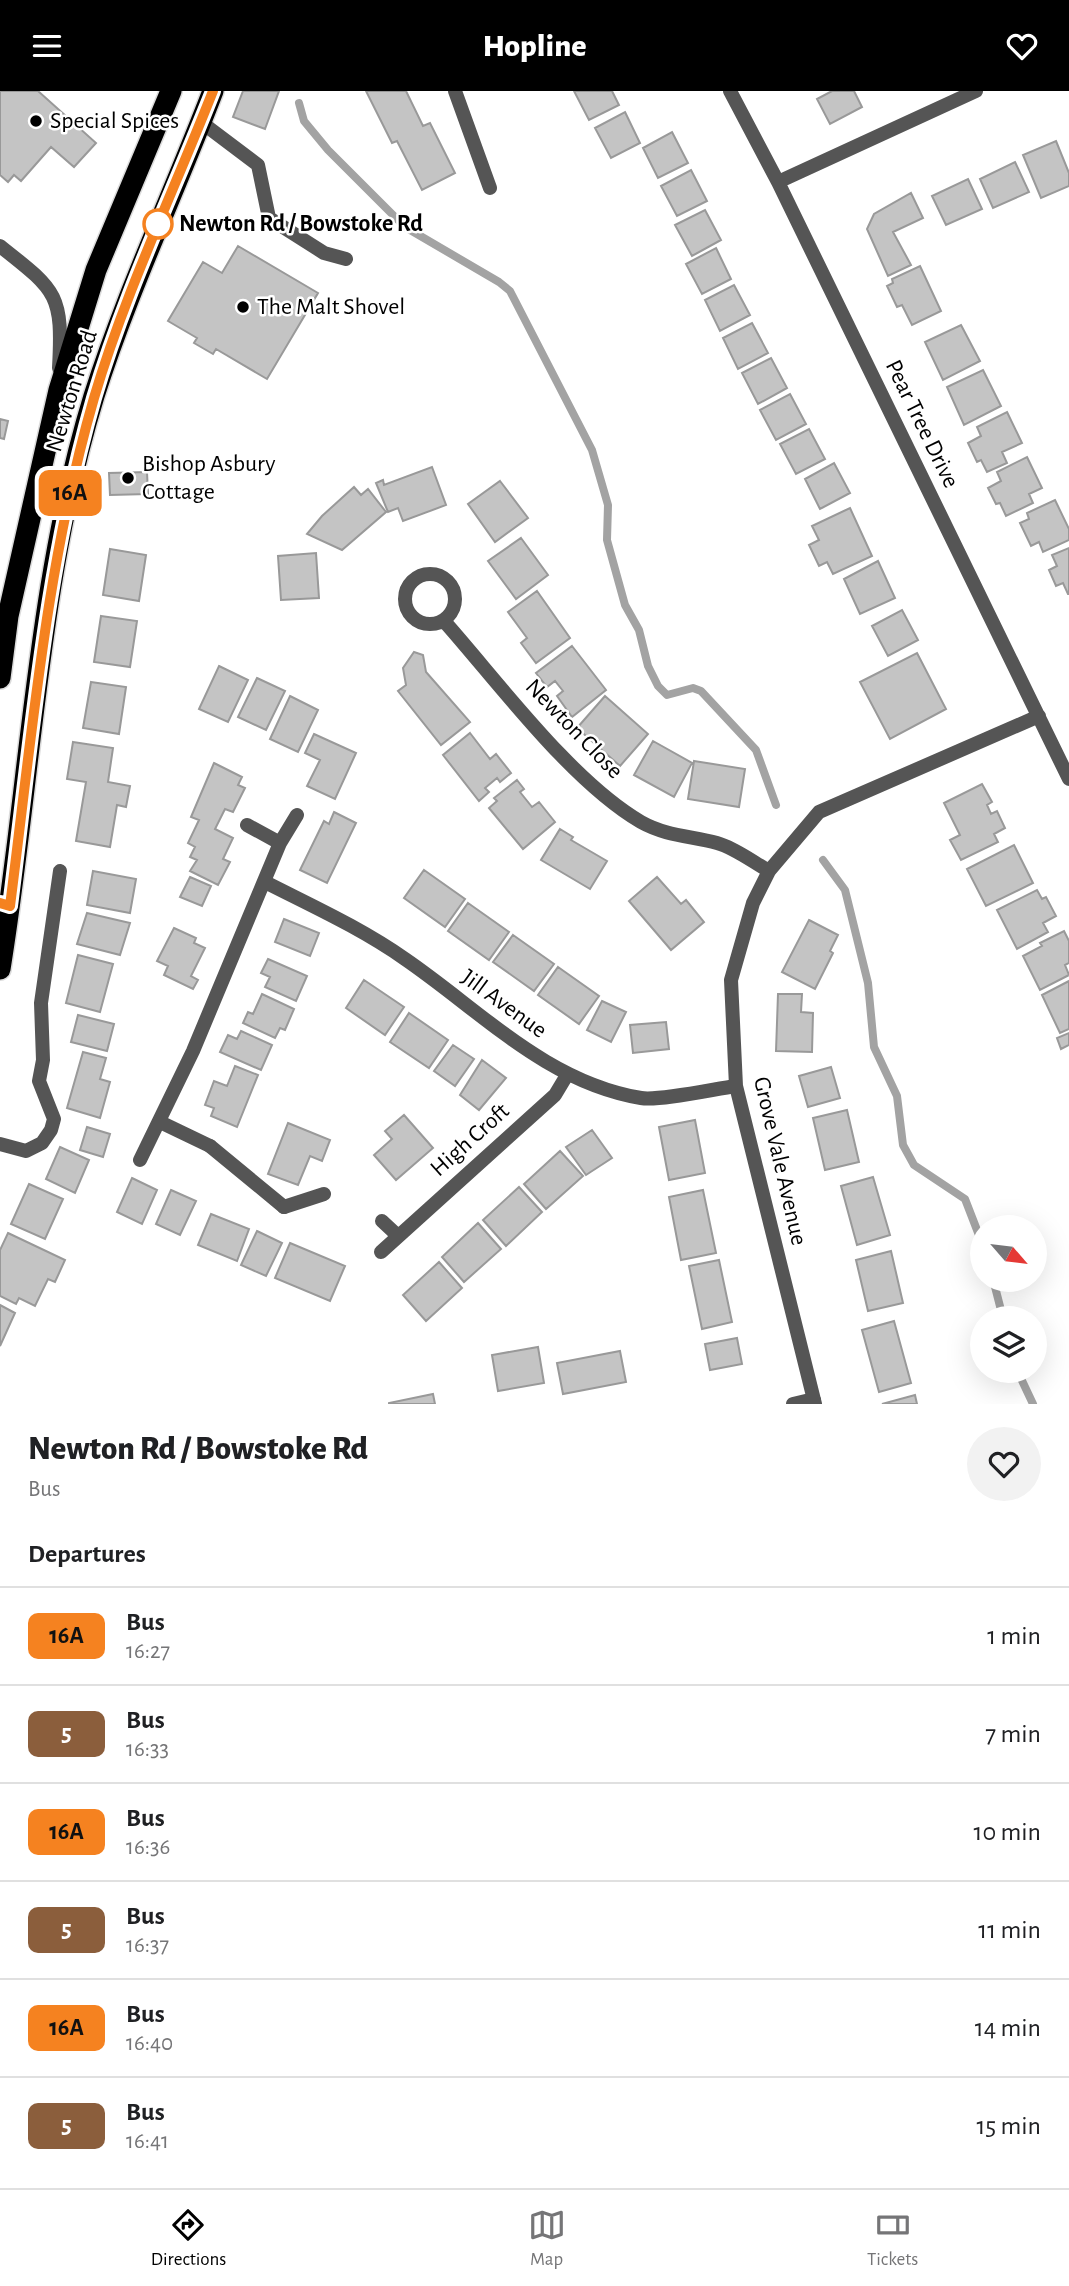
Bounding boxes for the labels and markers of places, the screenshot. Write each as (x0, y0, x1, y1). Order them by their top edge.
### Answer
place label: Special Spices (50, 109, 179, 133)
marker: Special Spices (28, 113, 44, 129)
marker: Newton Rd / Bowstoke Rd (143, 209, 173, 239)
place label: Newton Rd / Bowstoke Rd (179, 212, 423, 236)
place label: The Malt Shovel (257, 295, 405, 319)
marker: The Malt Shovel (235, 299, 251, 315)
place label: Bishop Asbury Cottage (142, 452, 275, 504)
marker: Bishop Asbury Cottage (120, 470, 136, 486)

